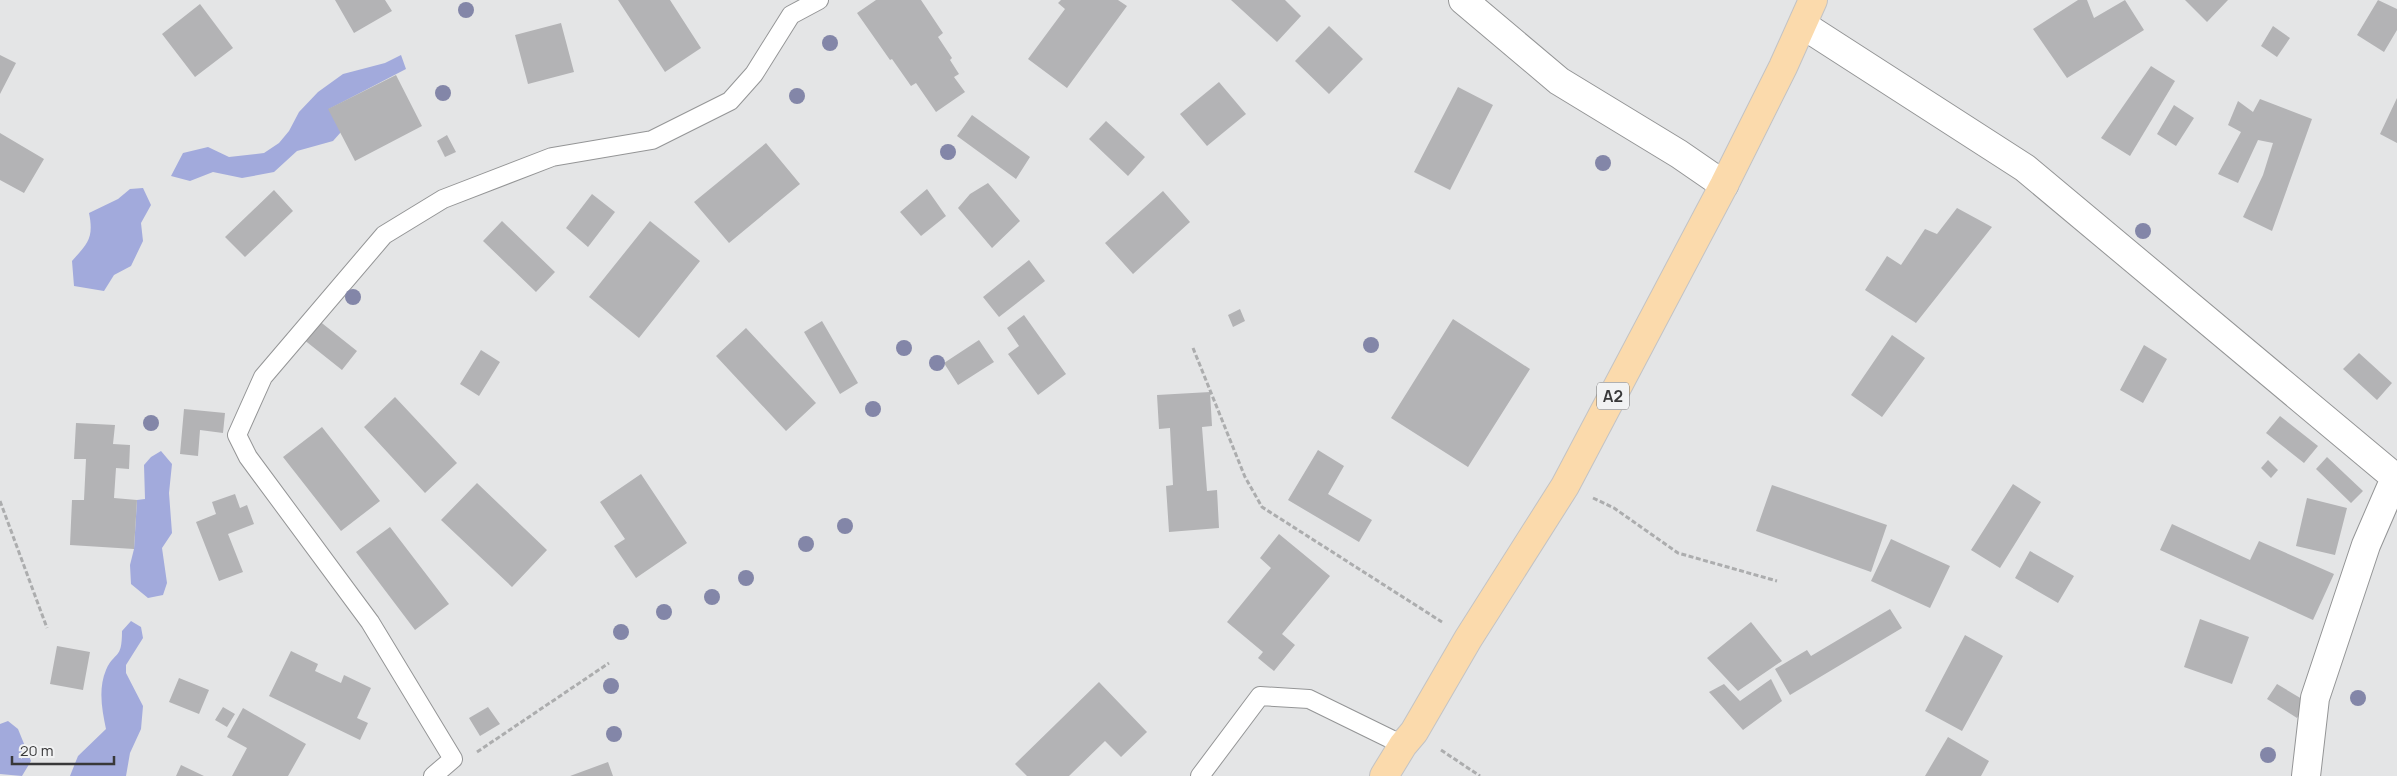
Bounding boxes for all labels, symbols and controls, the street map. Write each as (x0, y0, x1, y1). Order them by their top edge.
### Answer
road number: A2 (1597, 382, 1629, 410)
scale bar (12, 734, 115, 766)
text: 20 m (20, 740, 53, 761)

